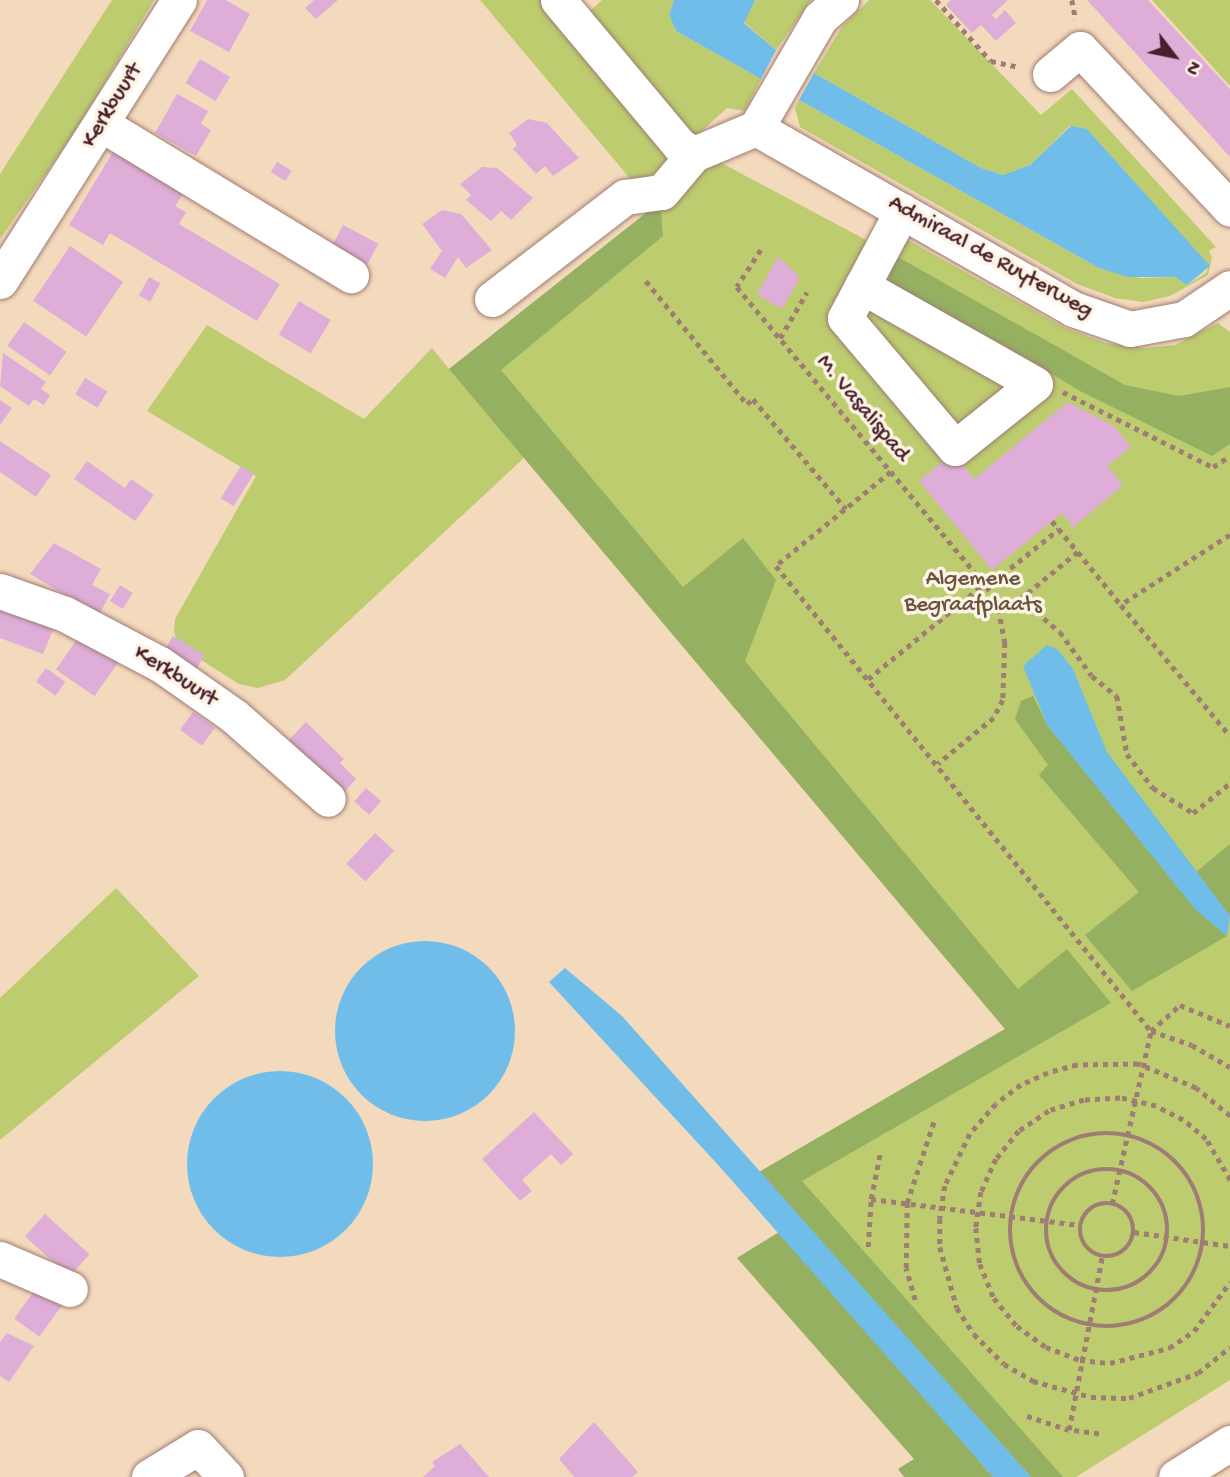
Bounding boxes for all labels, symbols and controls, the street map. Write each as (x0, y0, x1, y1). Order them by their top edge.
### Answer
north arrow (1139, 21, 1209, 91)
text: N (1179, 56, 1205, 79)
street label: Kerkbuurt (76, 59, 150, 153)
street label: Admiraal de Ruyterweg (883, 190, 1097, 326)
street label: M. Vasalispad (809, 350, 915, 468)
park label: Algemene Begraafplaats (904, 566, 1042, 620)
street label: Kerkbuurt (128, 640, 222, 714)

